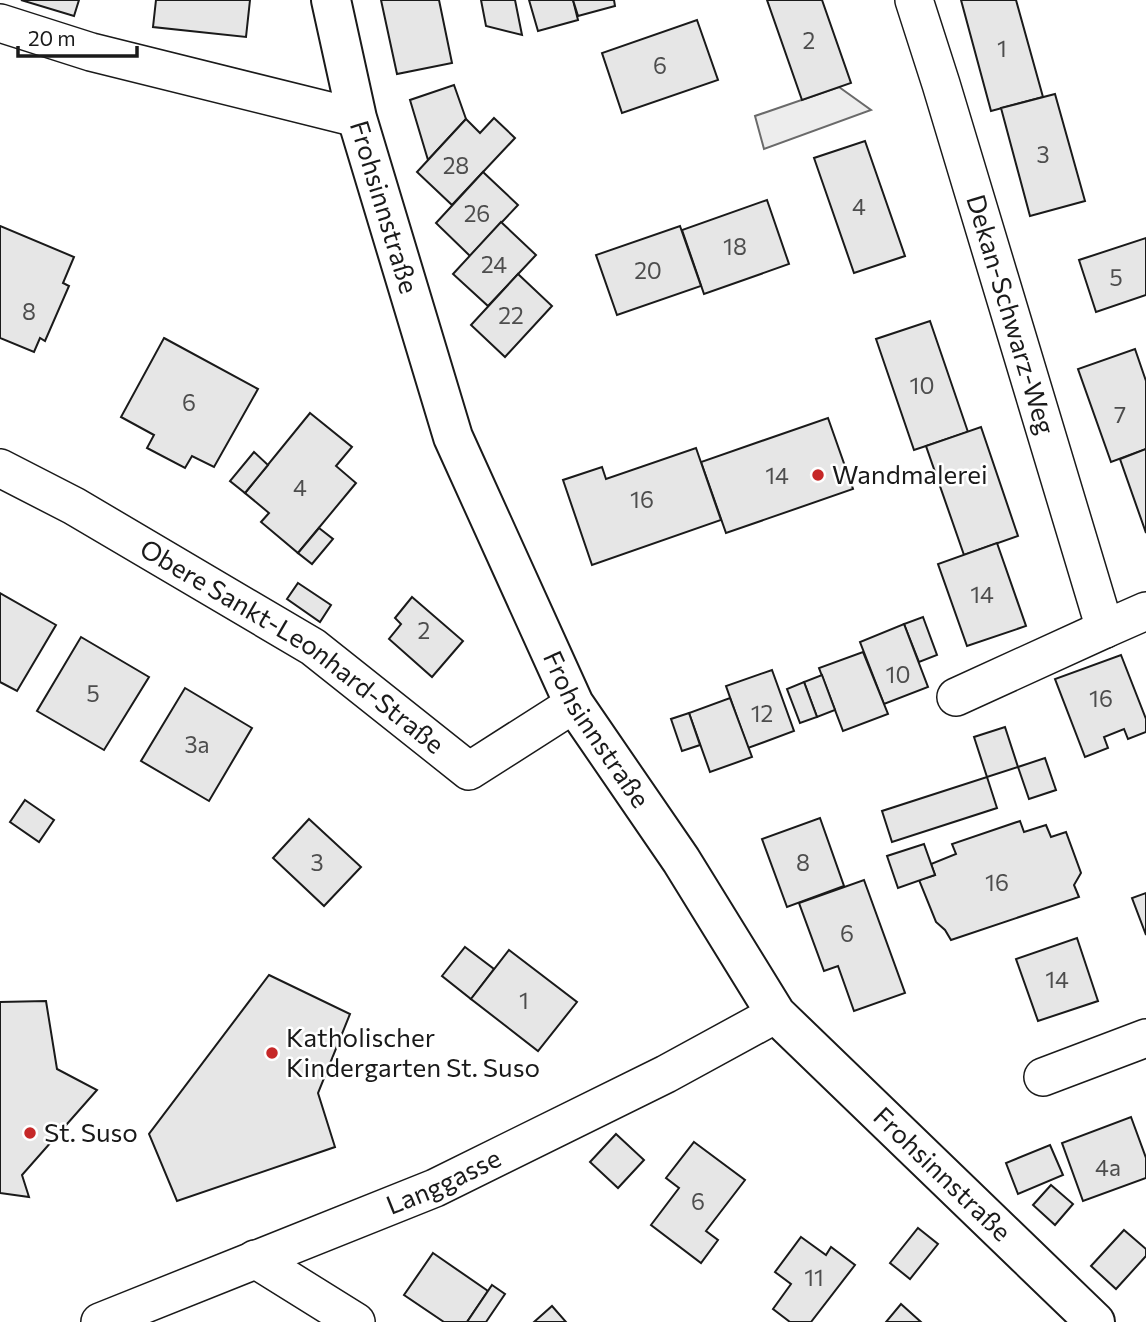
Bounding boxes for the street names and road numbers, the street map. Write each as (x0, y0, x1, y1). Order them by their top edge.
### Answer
street label: Frohsinnstraße (345, 117, 426, 297)
street label: Dekan-Schwarz-Weg (961, 191, 1063, 438)
street label: Obere Sankt-Leonhard-Straße (135, 532, 451, 759)
street label: Frohsinnstraße (538, 645, 657, 813)
street label: Frohsinnstraße (868, 1100, 1018, 1247)
street label: Langgasse (381, 1141, 505, 1220)

